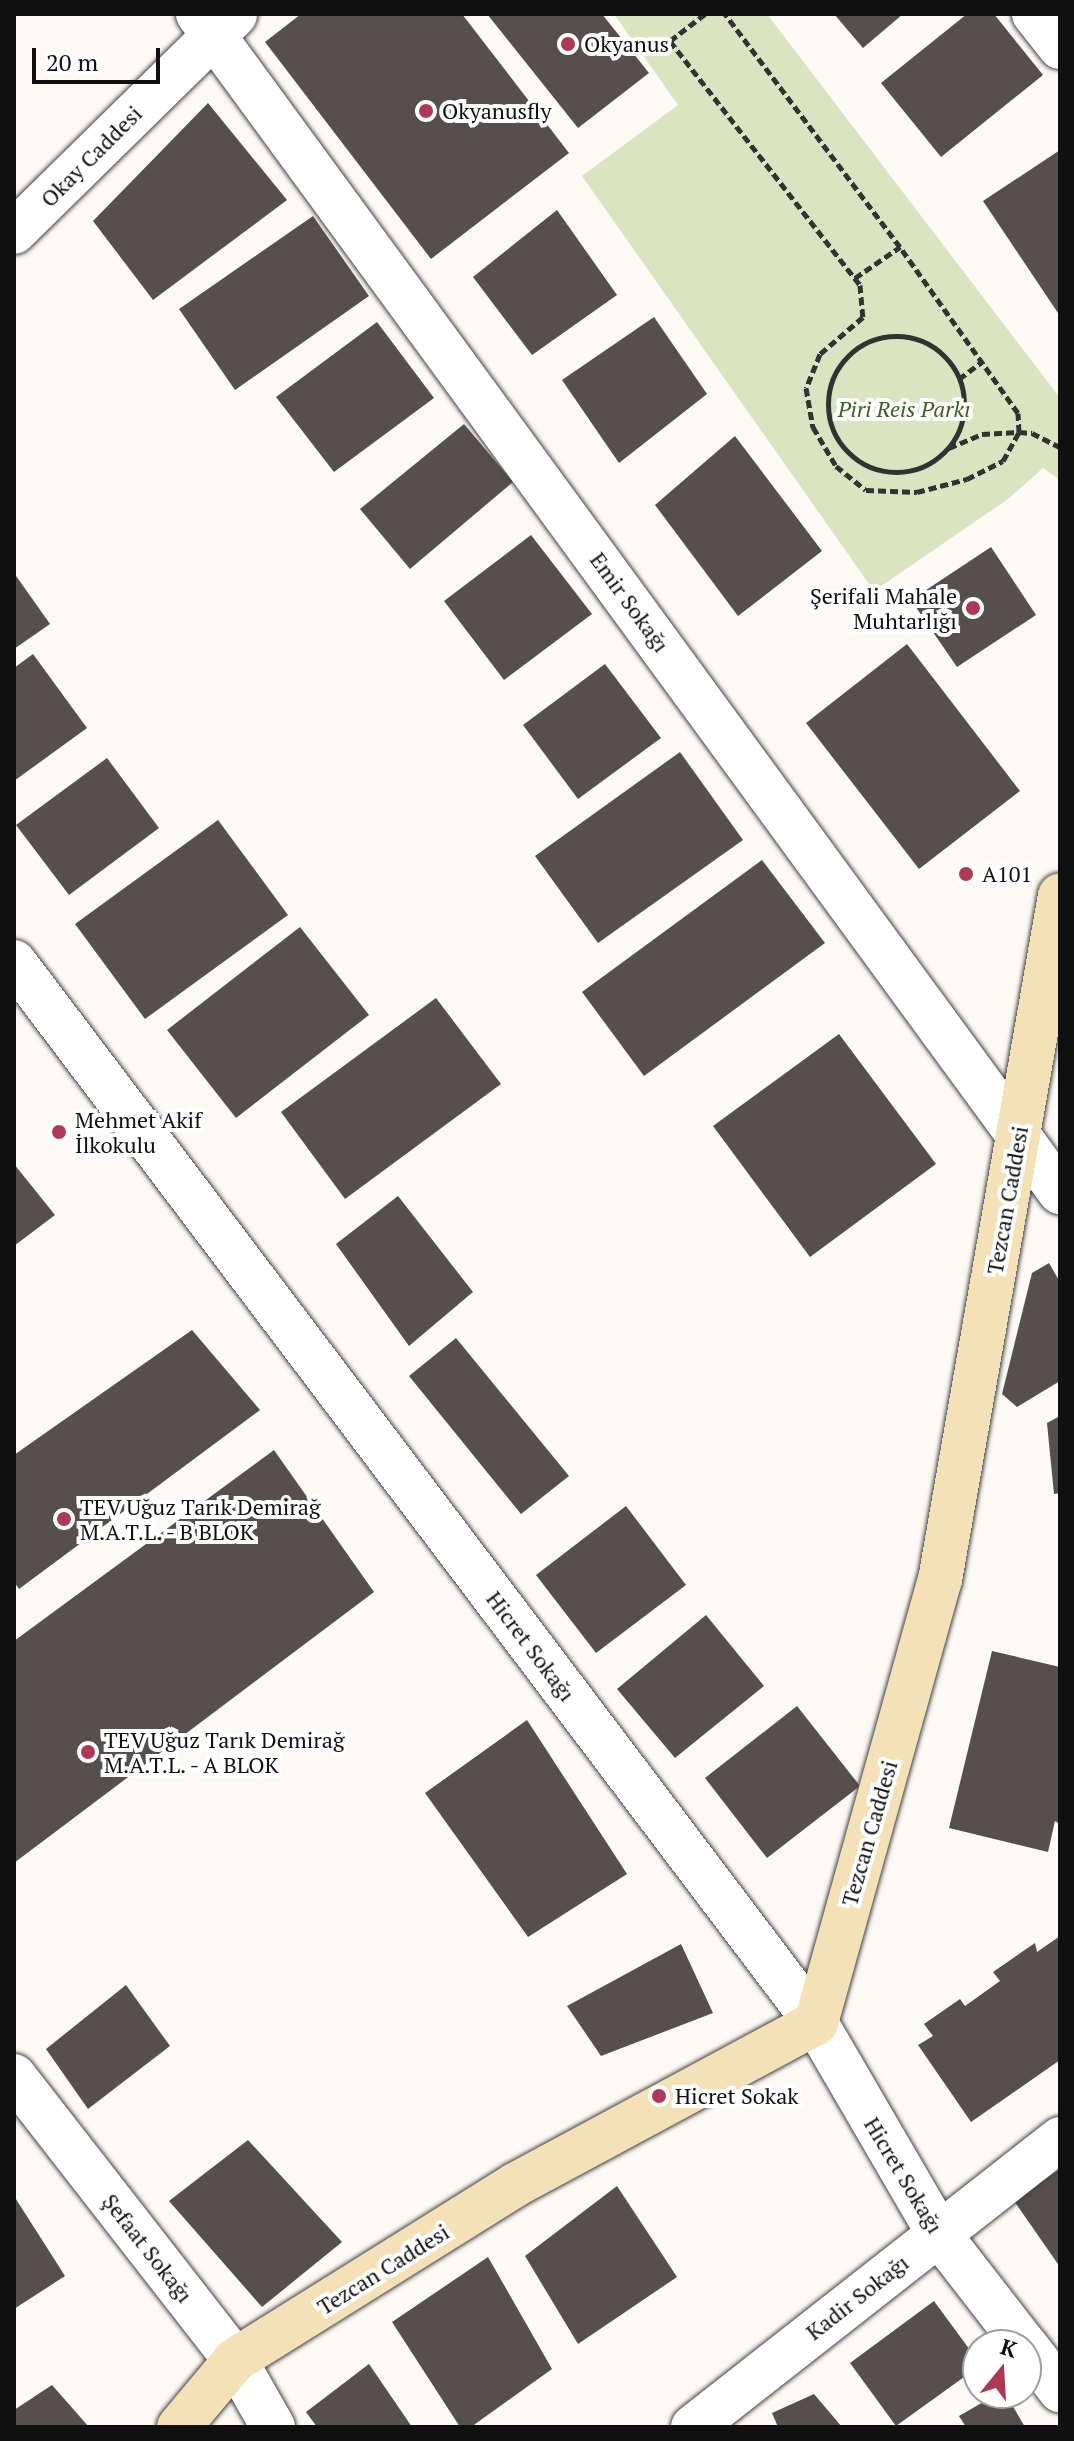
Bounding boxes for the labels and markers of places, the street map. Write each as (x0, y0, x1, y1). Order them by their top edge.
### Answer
place label: Okyanus (584, 31, 669, 57)
marker: Okyanus (559, 35, 577, 53)
place label: Okyanusfly (442, 98, 552, 124)
marker: Okyanusfly (417, 102, 435, 120)
place label: Şerifali Mahale Muhtarlığı (810, 582, 957, 634)
marker: Şerifali Mahale Muhtarlığı (964, 599, 982, 617)
place label: A101 (982, 861, 1032, 887)
marker: A101 (957, 865, 975, 883)
place label: Mehmet Akif İlkokulu (75, 1106, 202, 1158)
marker: Mehmet Akif İlkokulu (50, 1123, 68, 1141)
place label: TEV Uğuz Tarık Demirağ M.A.T.L. - B BLOK (80, 1493, 321, 1544)
marker: TEV Uğuz Tarık Demirağ M.A.T.L. - B BLOK (55, 1510, 73, 1528)
place label: TEV Uğuz Tarık Demirağ M.A.T.L. - A BLOK (104, 1726, 345, 1778)
marker: TEV Uğuz Tarık Demirağ M.A.T.L. - A BLOK (79, 1743, 97, 1761)
place label: Hicret Sokak (675, 2083, 799, 2109)
marker: Hicret Sokak (650, 2087, 668, 2105)

